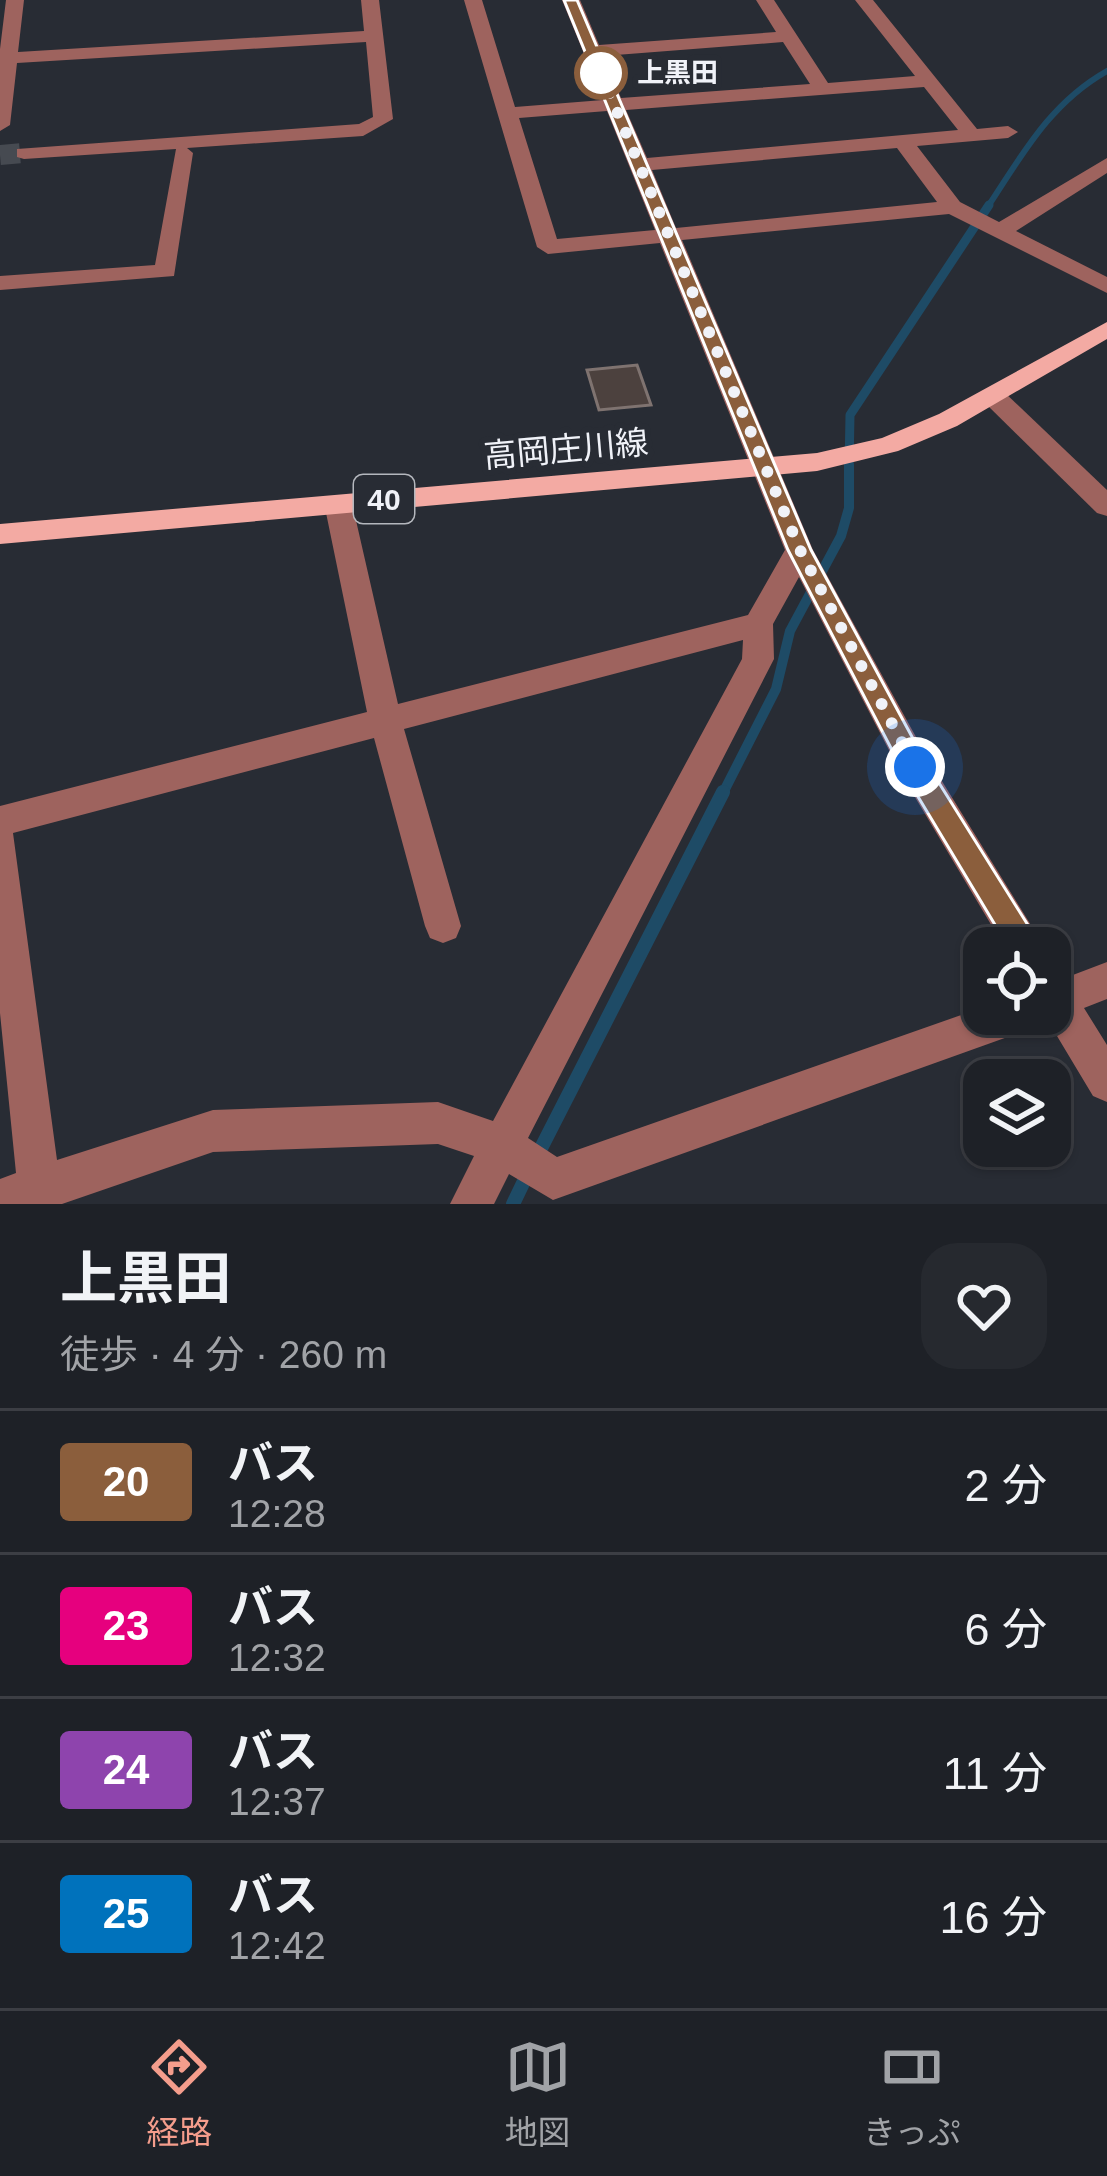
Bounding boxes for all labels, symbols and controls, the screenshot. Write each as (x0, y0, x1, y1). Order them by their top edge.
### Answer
marker: 上黒田 (576, 48, 626, 98)
place label: 上黒田 (637, 58, 718, 88)
street label: 高岡庄川線 (482, 423, 650, 475)
road number: 40 (354, 475, 414, 523)
your location (885, 737, 945, 797)
map controls (963, 927, 1071, 1167)
button: locate (963, 927, 1071, 1035)
button: layers (963, 1059, 1071, 1167)
button: heart (921, 1243, 1047, 1369)
text: 上黒田 (60, 1246, 231, 1310)
text: 徒歩 · 4 分 · 260 m (60, 1333, 387, 1376)
text: バス (228, 1438, 318, 1489)
text: 20 (103, 1458, 149, 1505)
text: 2 分 (964, 1460, 1047, 1511)
text: 12:28 (228, 1492, 326, 1535)
text: バス (228, 1582, 318, 1633)
text: 23 (103, 1602, 149, 1649)
text: 6 分 (964, 1604, 1047, 1655)
text: 12:32 (228, 1636, 326, 1679)
text: バス (228, 1726, 318, 1777)
text: 24 (103, 1746, 149, 1793)
text: 11 分 (943, 1748, 1047, 1799)
text: 12:37 (228, 1780, 326, 1823)
text: バス (228, 1870, 318, 1921)
text: 25 (103, 1890, 149, 1937)
text: 16 分 (939, 1892, 1047, 1943)
text: 12:42 (228, 1924, 326, 1967)
tab: 経路 (146, 2034, 212, 2154)
tab: 地図 (505, 2034, 571, 2154)
tab: きっぷ (863, 2034, 961, 2154)

